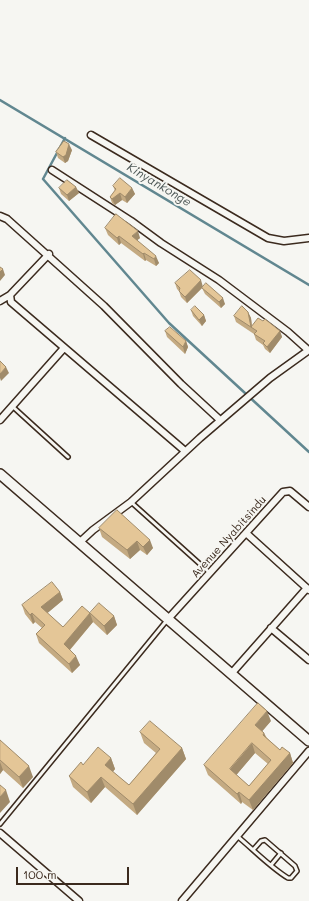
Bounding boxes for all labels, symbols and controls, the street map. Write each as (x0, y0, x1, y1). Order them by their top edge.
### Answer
water label: Kinyankonge (124, 160, 194, 210)
street label: Avenue Nyabitsindu (189, 493, 269, 581)
scale bar (18, 859, 131, 885)
text: 100 m (23, 866, 57, 882)

